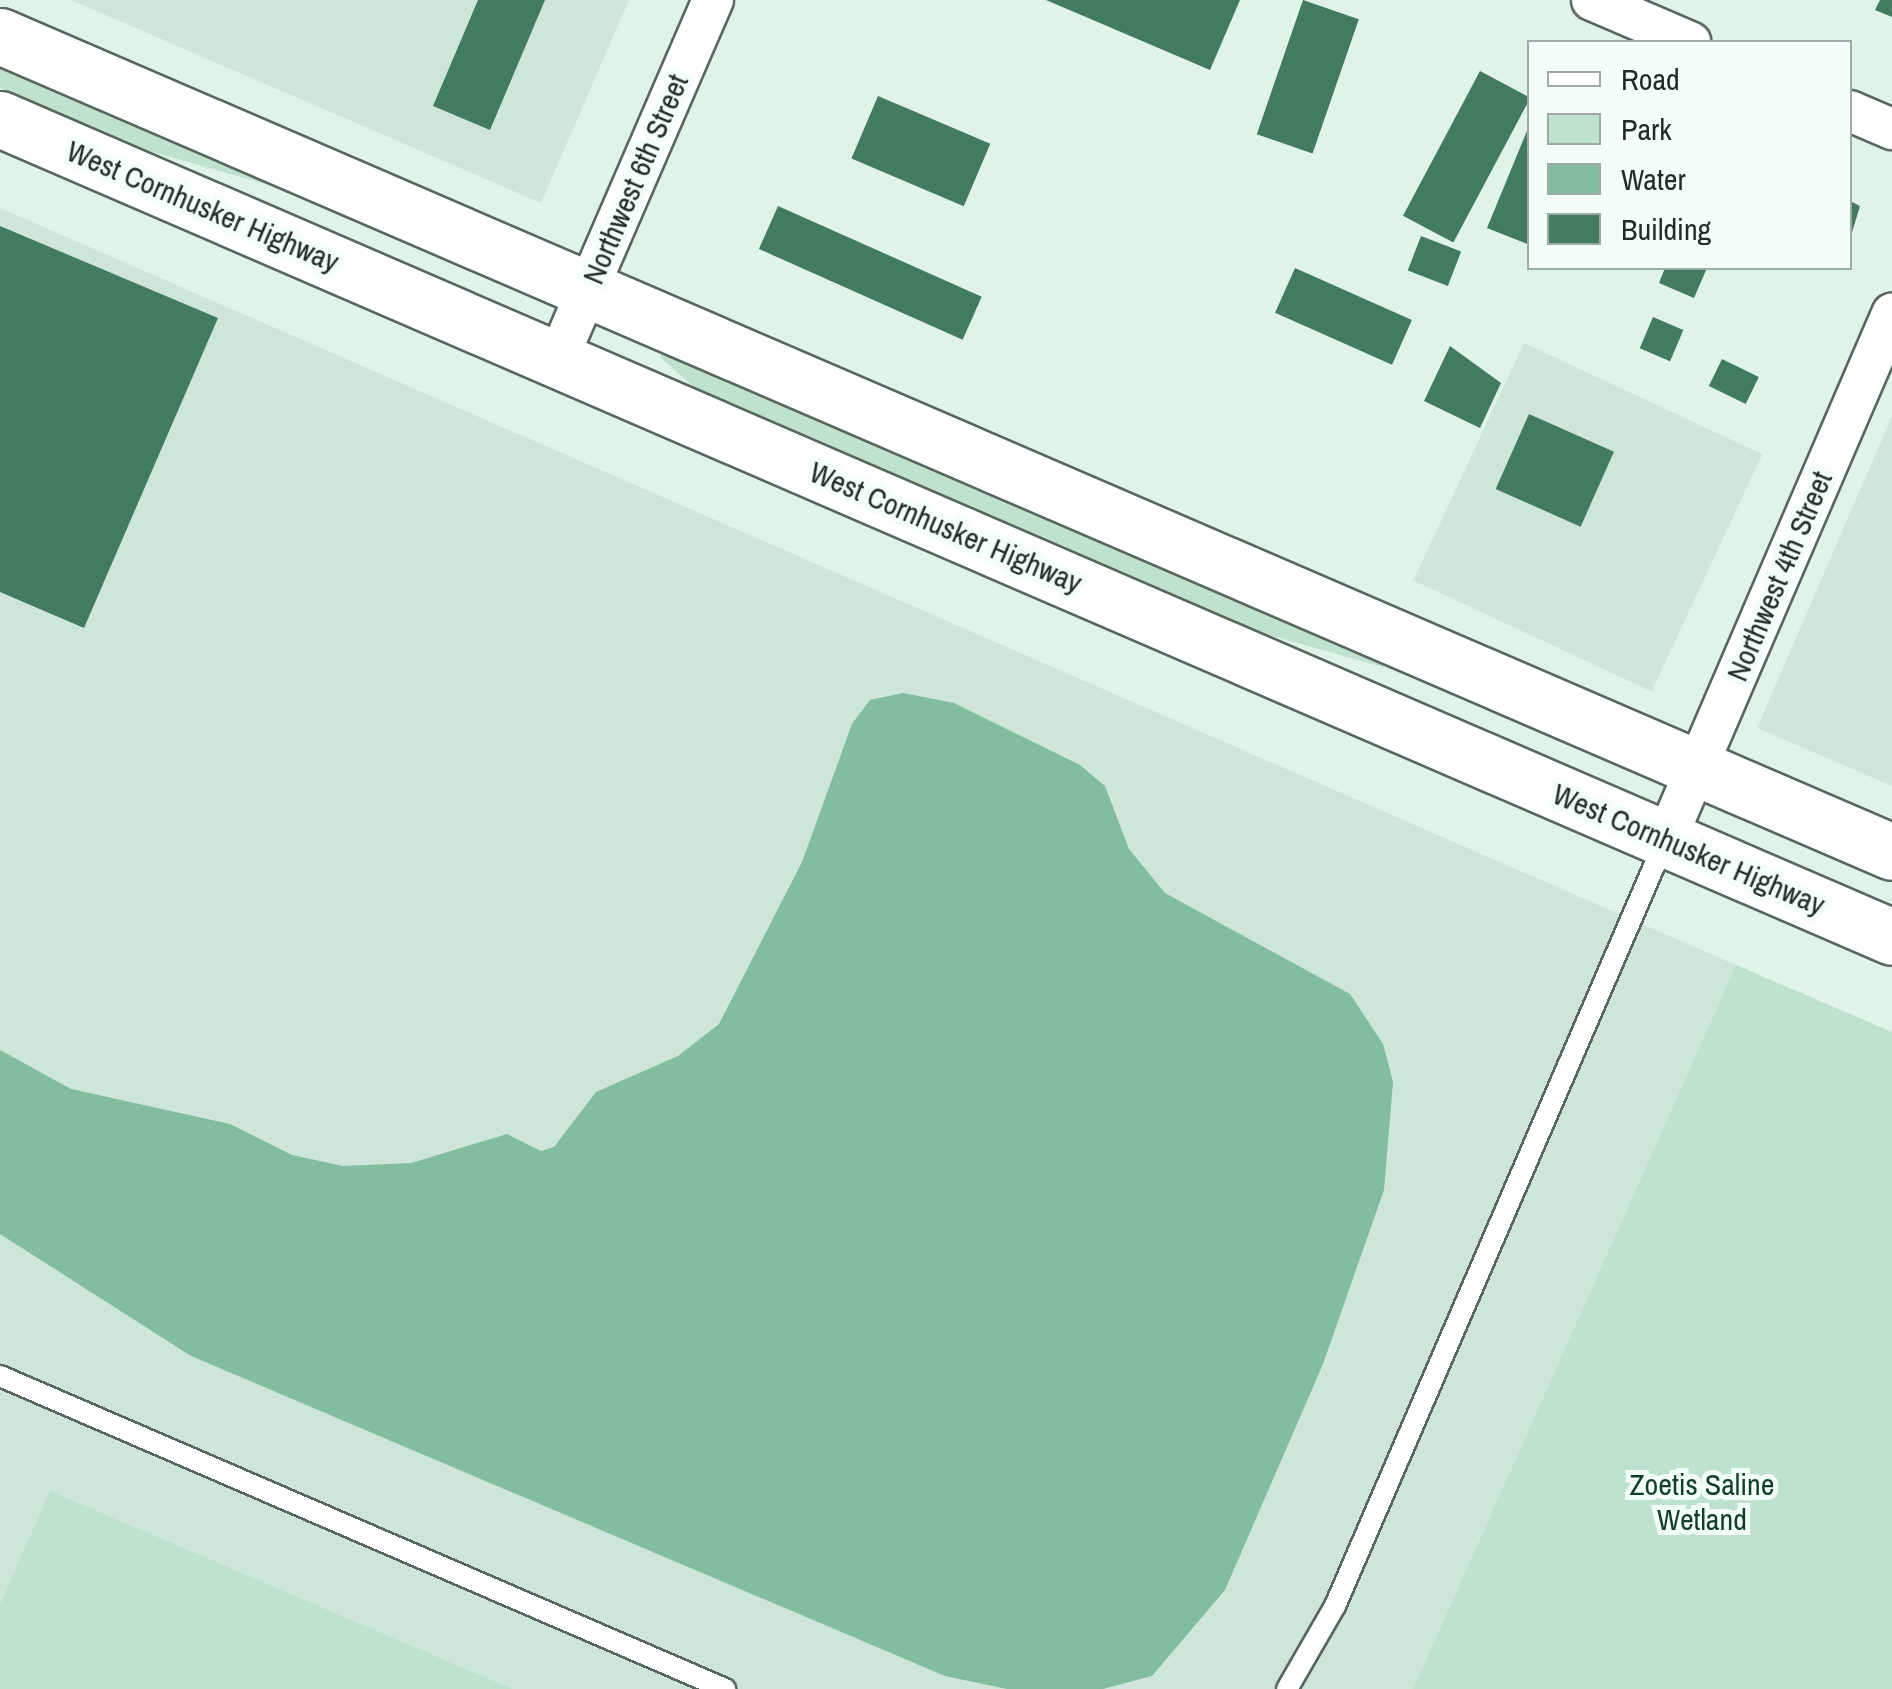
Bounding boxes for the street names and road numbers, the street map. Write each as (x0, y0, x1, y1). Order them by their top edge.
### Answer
street label: Northwest 6th Street (575, 69, 695, 289)
street label: West Cornhusker Highway (62, 132, 344, 280)
street label: West Cornhusker Highway (805, 453, 1087, 601)
street label: Northwest 4th Street (1719, 466, 1839, 686)
street label: West Cornhusker Highway (1548, 775, 1830, 923)

